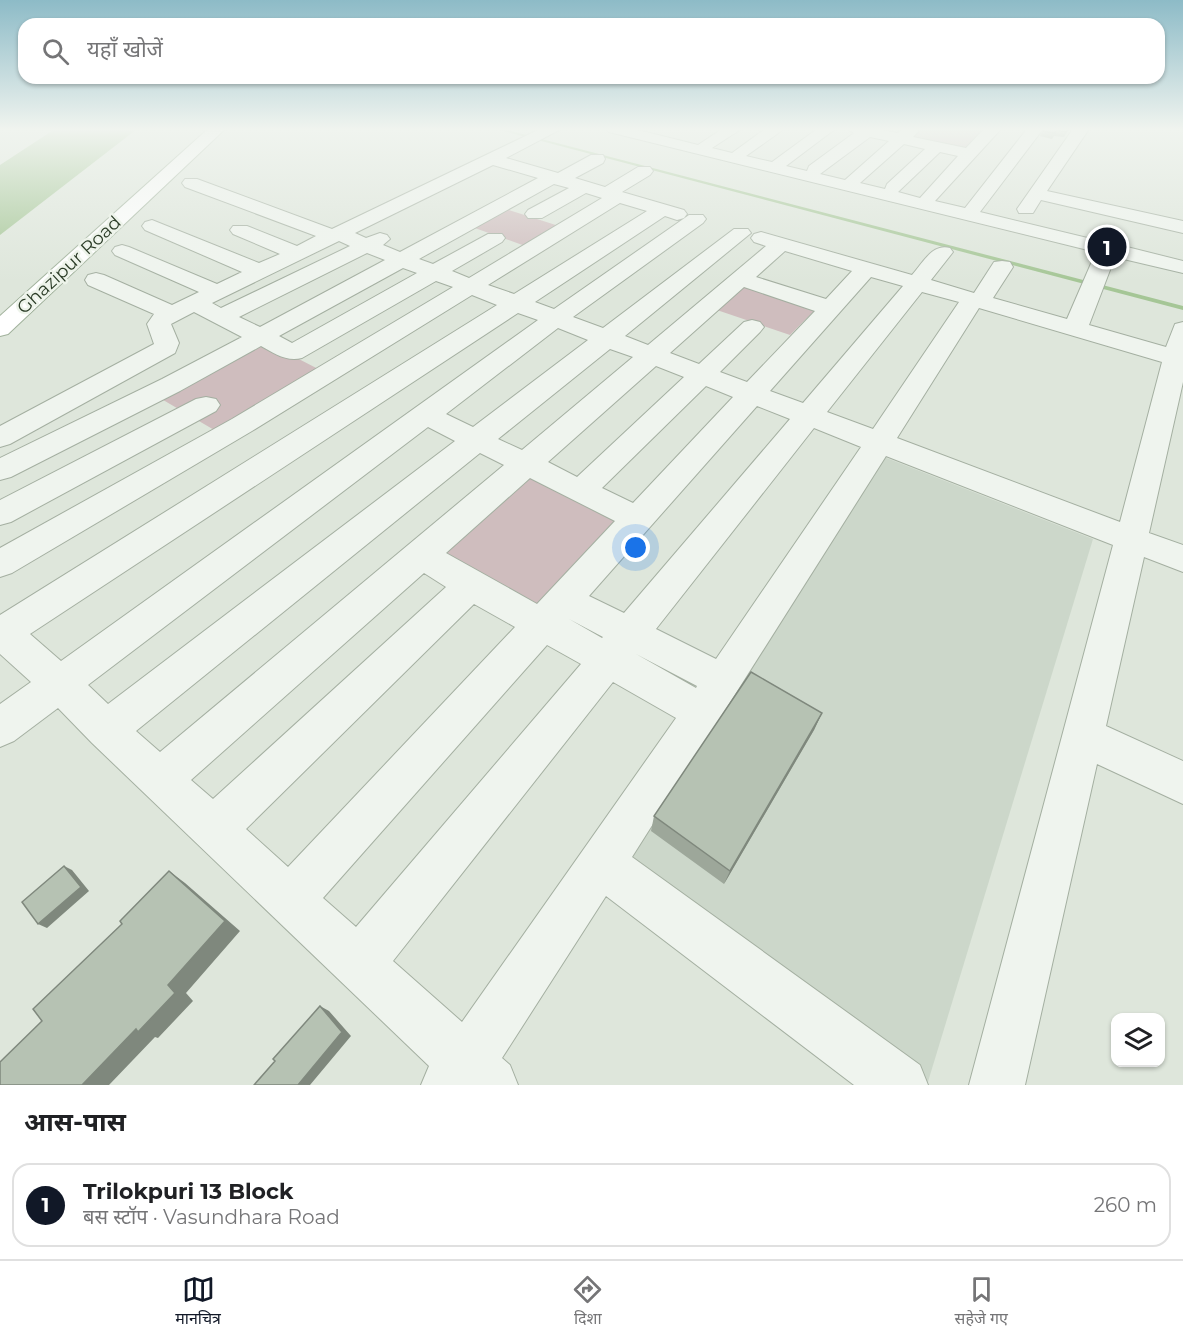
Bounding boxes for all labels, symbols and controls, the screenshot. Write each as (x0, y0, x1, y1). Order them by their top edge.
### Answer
search box (18, 18, 1165, 84)
icon: search (39, 35, 72, 68)
text: यहाँ खोजें (87, 36, 163, 63)
street label: Ghazipur Road (12, 211, 126, 319)
pin: 1 (1088, 224, 1126, 270)
your location (621, 533, 650, 562)
map controls (1111, 1013, 1165, 1067)
button: layers (1111, 1013, 1165, 1067)
text: आस-पास (24, 1106, 126, 1138)
text: Trilokpuri 13 Block (83, 1178, 293, 1205)
text: 1 (42, 1193, 49, 1217)
text: 260 m (1094, 1193, 1157, 1217)
text: बस स्टॉप · Vasundhara Road (83, 1205, 340, 1229)
tab: मानचित्र (175, 1273, 221, 1331)
tab: दिशा (571, 1273, 604, 1331)
tab: सहेजे गए (955, 1273, 1008, 1331)

